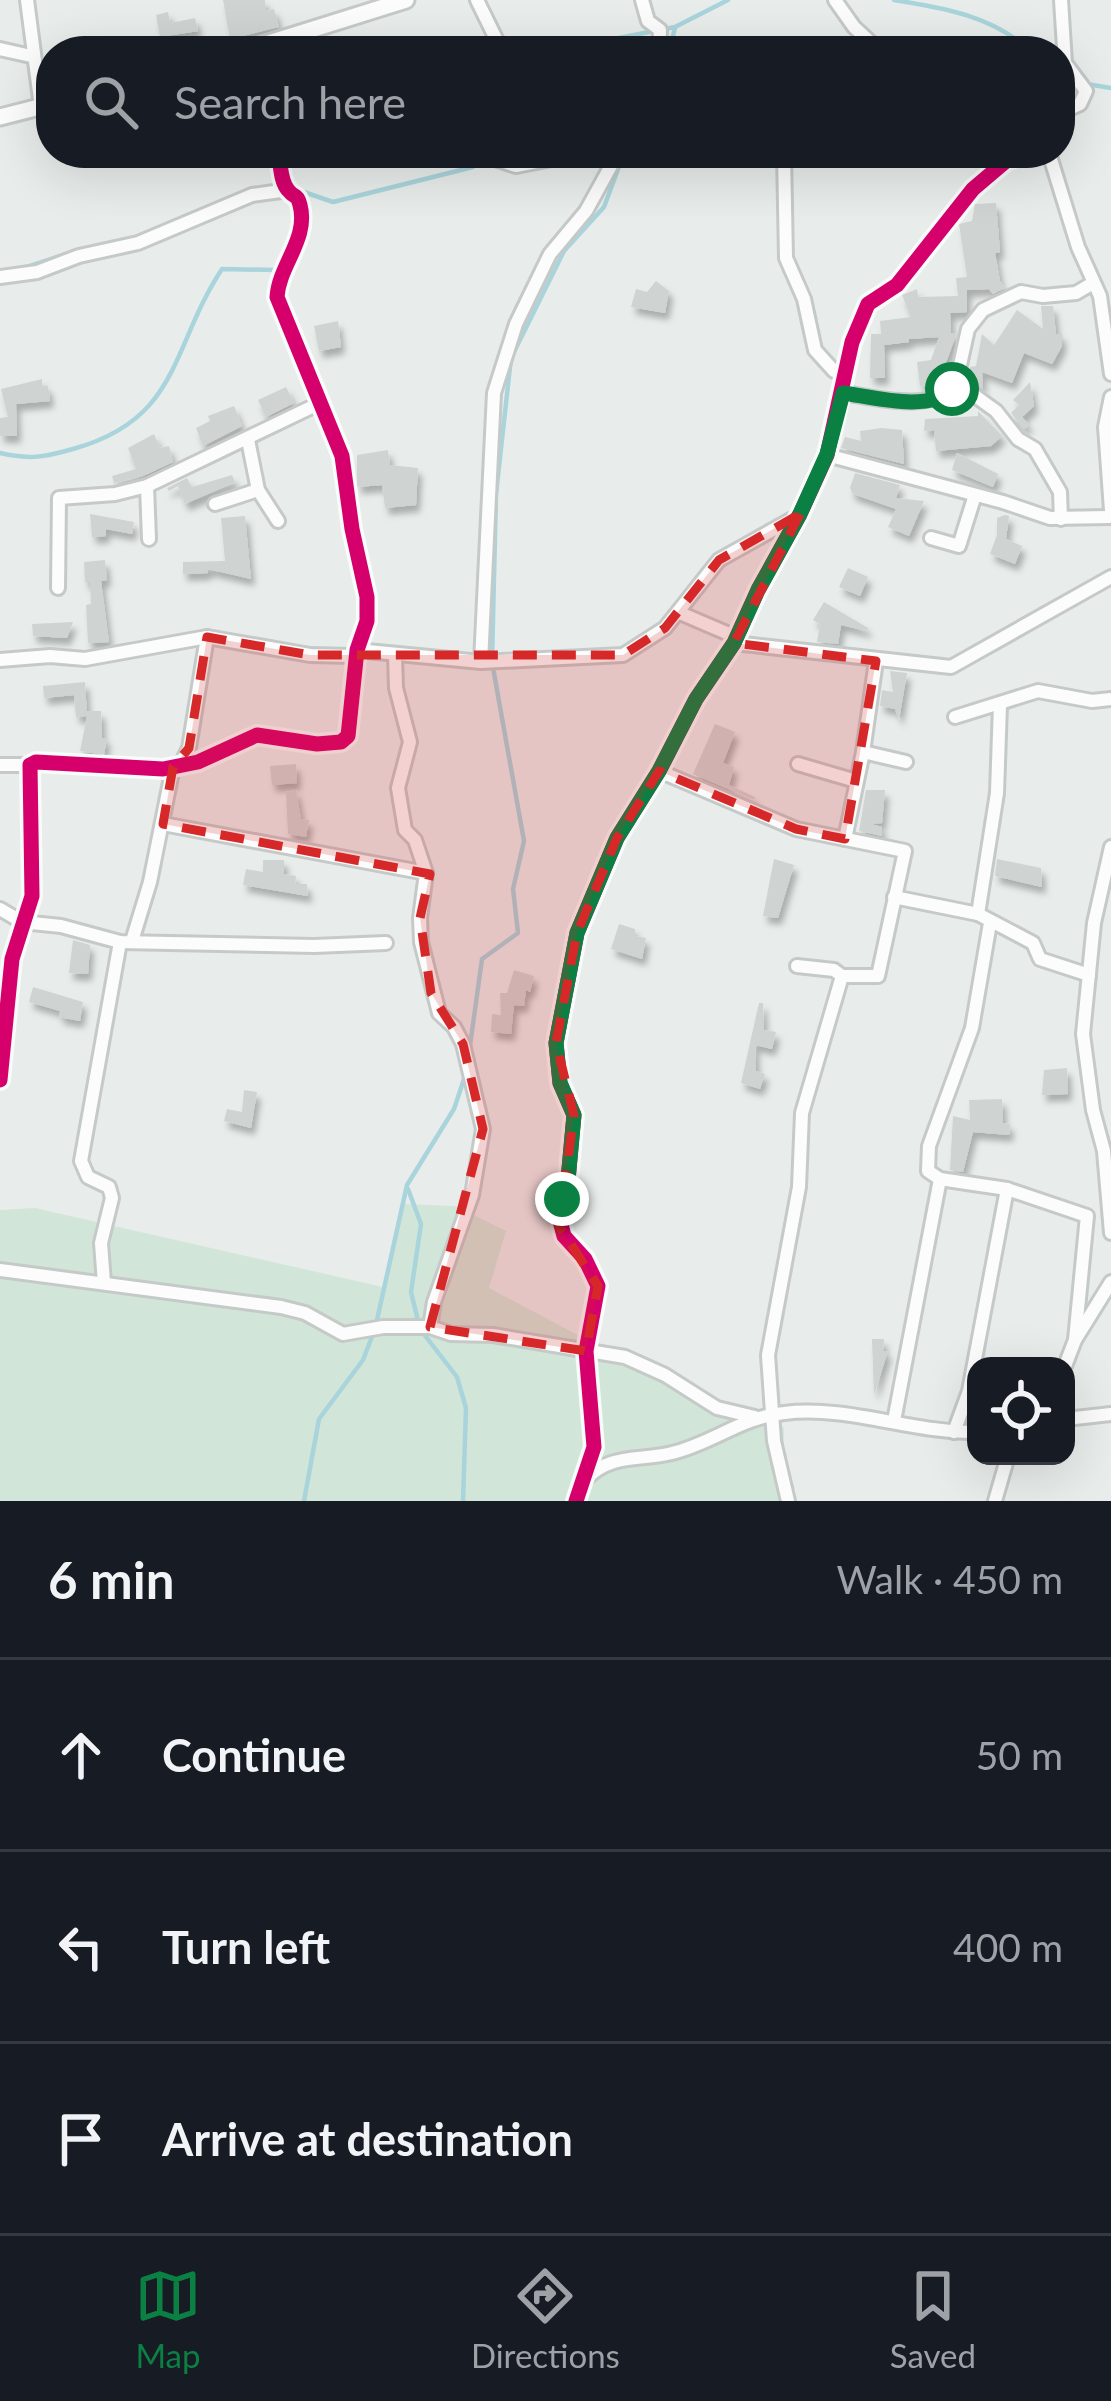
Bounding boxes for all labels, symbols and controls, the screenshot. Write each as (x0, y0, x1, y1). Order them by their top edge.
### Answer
search box (36, 36, 1075, 168)
icon: search (78, 69, 144, 135)
text: Search here (174, 75, 406, 129)
route start (925, 362, 979, 416)
route end (535, 1172, 589, 1226)
map controls (967, 1357, 1075, 1465)
button: locate (967, 1357, 1075, 1465)
text: 6 min (48, 1549, 174, 1610)
text: Walk · 450 m (836, 1556, 1063, 1602)
icon: ahead (48, 1722, 114, 1788)
text: Continue (162, 1728, 346, 1782)
text: 50 m (976, 1732, 1063, 1778)
icon: left (48, 1914, 114, 1980)
text: Turn left (162, 1920, 330, 1974)
text: 400 m (953, 1924, 1063, 1970)
icon: arrive (48, 2106, 114, 2172)
text: Arrive at destination (162, 2112, 573, 2166)
tab: Map (135, 2263, 201, 2375)
tab: Directions (471, 2263, 620, 2375)
tab: Saved (890, 2263, 976, 2375)

